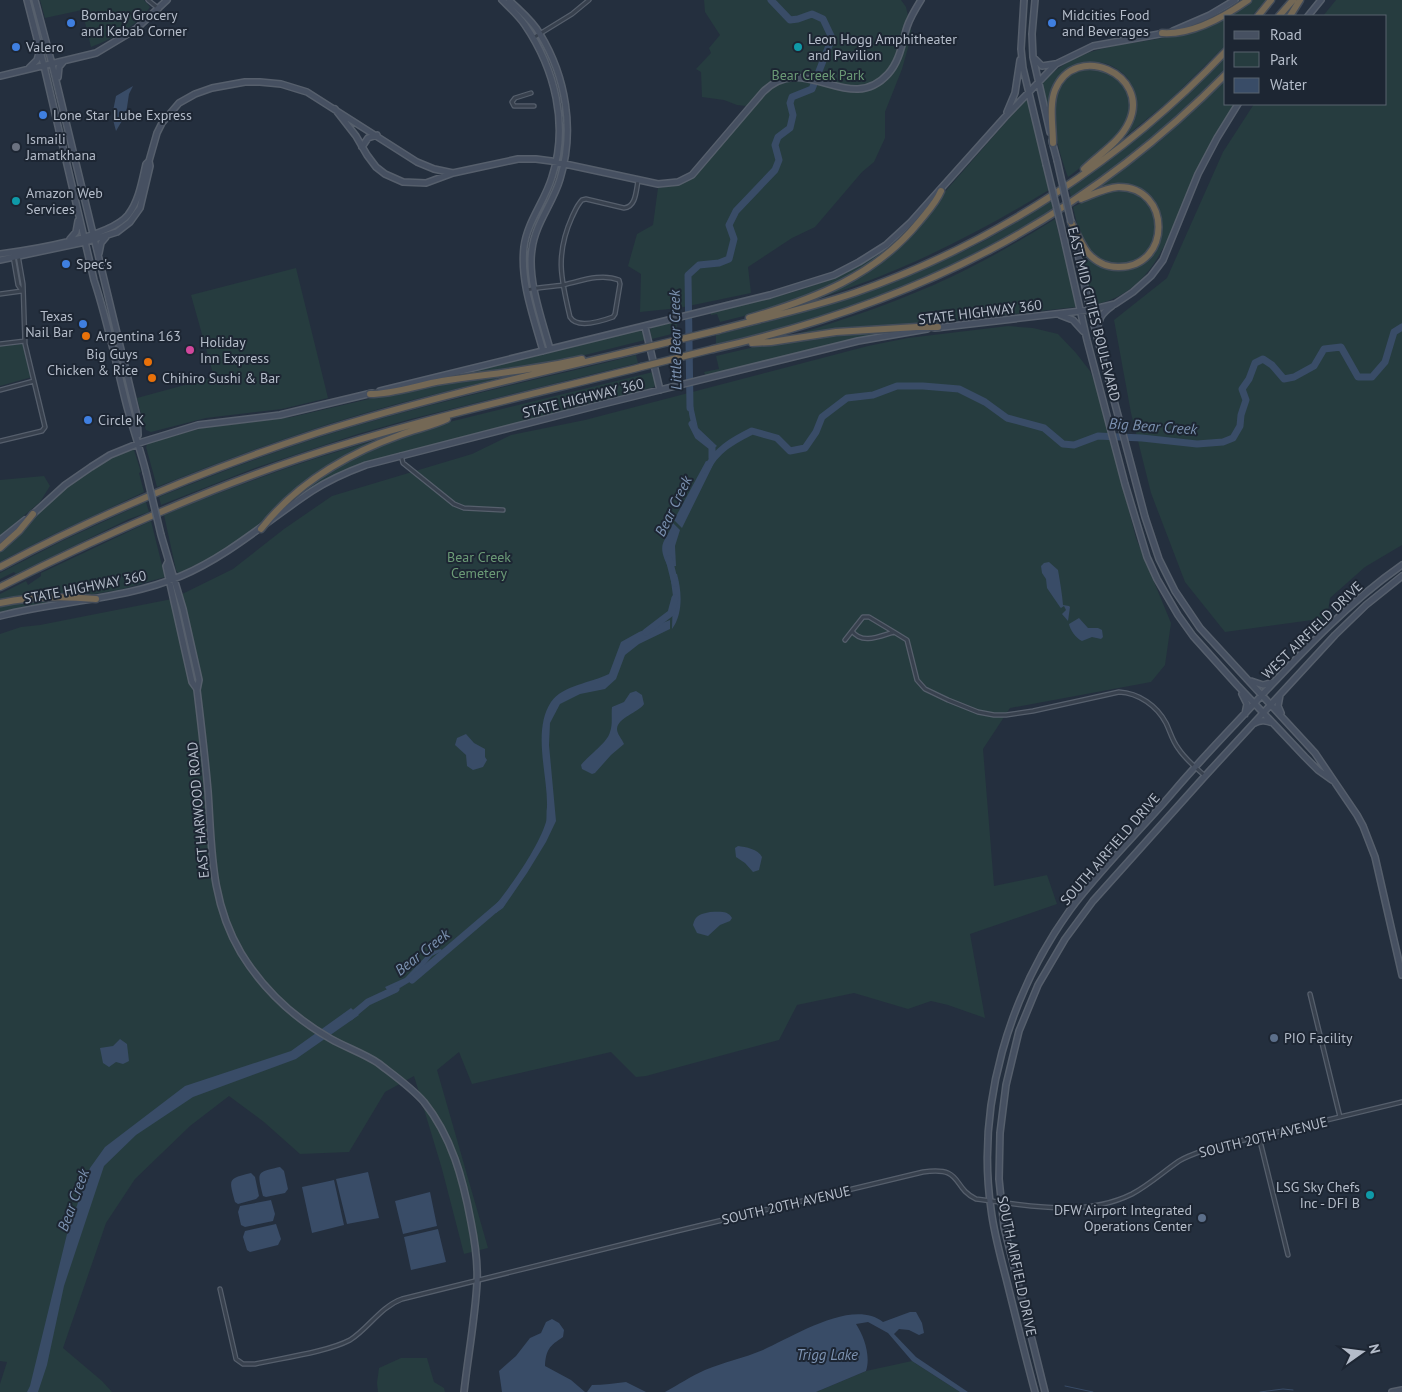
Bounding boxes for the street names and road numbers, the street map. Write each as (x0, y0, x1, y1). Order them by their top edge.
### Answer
street label: EAST MID CITIES BOULEVARD (1064, 225, 1124, 403)
street label: STATE HIGHWAY 360 (917, 295, 1043, 329)
street label: STATE HIGHWAY 360 (520, 374, 646, 422)
street label: STATE HIGHWAY 360 (22, 566, 148, 608)
street label: WEST AIRFIELD DRIVE (1258, 577, 1366, 683)
street label: EAST HARWOOD ROAD (183, 741, 213, 879)
street label: SOUTH AIRFIELD DRIVE (1056, 789, 1164, 909)
street label: SOUTH 20TH AVENUE (1197, 1112, 1329, 1162)
street label: SOUTH 20TH AVENUE (720, 1181, 852, 1229)
street label: SOUTH AIRFIELD DRIVE (993, 1194, 1041, 1338)

